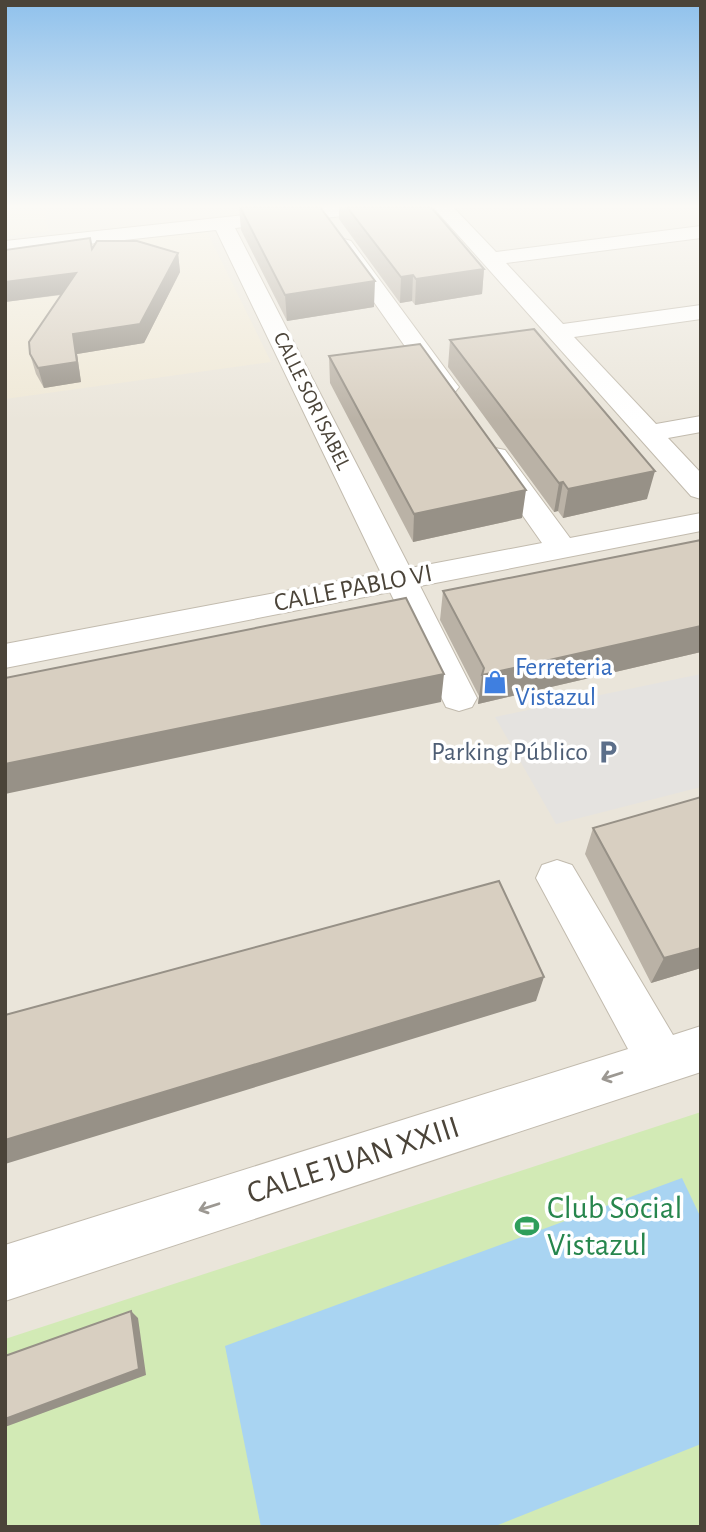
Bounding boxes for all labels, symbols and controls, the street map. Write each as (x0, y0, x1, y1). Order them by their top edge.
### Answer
street label: CALLE SOR ISABEL (270, 329, 354, 473)
street label: CALLE PABLO VI (272, 560, 434, 616)
place label: Ferreteria Vistazul (515, 654, 613, 710)
shop icon: Ferreteria Vistazul (481, 668, 509, 696)
parking icon: Parking Público (594, 738, 622, 766)
place label: Parking Público (431, 739, 588, 765)
one-way arrow (602, 1071, 624, 1084)
street label: CALLE JUAN XXIII (243, 1111, 463, 1209)
place label: Club Social Vistazul (547, 1192, 683, 1261)
one-way arrow (199, 1201, 221, 1214)
sports icon: Club Social Vistazul (513, 1212, 541, 1240)

